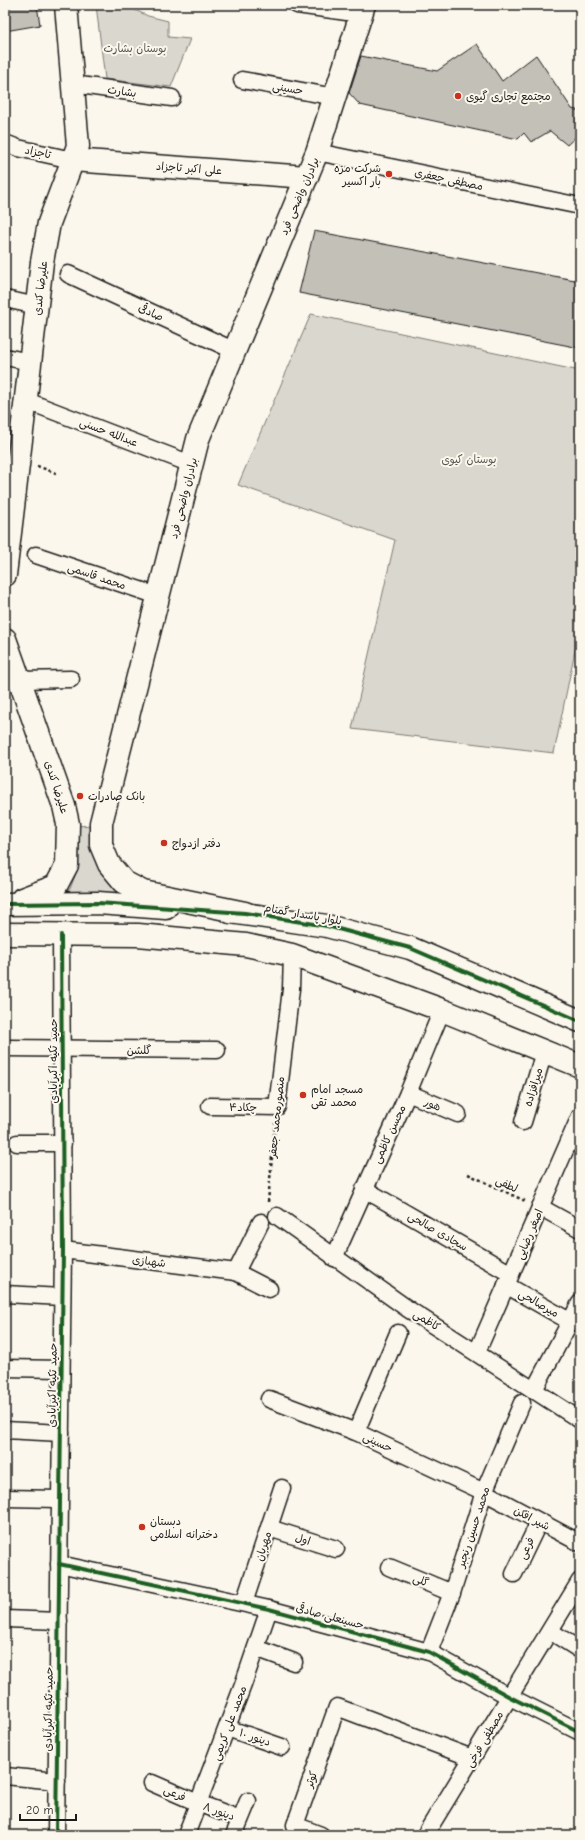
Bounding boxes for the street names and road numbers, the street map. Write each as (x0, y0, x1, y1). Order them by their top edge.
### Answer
street label: حسینی (271, 79, 304, 99)
street label: بشارت (106, 83, 137, 101)
street label: تاجزاد (24, 143, 53, 162)
street label: برادران واضحی فرد (277, 155, 323, 237)
street label: علی اکبر تاجزاد (155, 160, 222, 178)
street label: مصطفی جعفری (413, 166, 484, 194)
street label: علیرضا کندی (31, 260, 50, 316)
street label: صادقی (136, 300, 166, 324)
street label: عبدالله حسنی (78, 415, 140, 450)
street label: برادران واضحی فرد (167, 456, 201, 540)
street label: محمد قاسمی (66, 560, 128, 593)
street label: علیرضا کندی (42, 759, 71, 815)
street label: بلوار پاسدار گمنام (263, 901, 343, 930)
street label: حمید تکیه اکبرآبادی (47, 1019, 61, 1103)
street label: گلشن (127, 1044, 152, 1057)
street label: میرافزاده (521, 1066, 546, 1108)
street label: منصورمحمد جعفر (266, 1076, 288, 1159)
street label: هور (421, 1095, 443, 1115)
street label: چکاد۴ (229, 1101, 257, 1114)
street label: محسن کاظمی (370, 1103, 410, 1166)
street label: لطفی (493, 1174, 520, 1196)
street label: اصغر رضایی (513, 1207, 547, 1262)
street label: سجادی صالحی (405, 1209, 470, 1255)
street label: شهبازی (131, 1253, 166, 1271)
street label: میرصالحی (516, 1287, 561, 1321)
street label: کاظمی (410, 1307, 443, 1335)
street label: حمید تکیه اکبرآبادی (45, 1342, 61, 1428)
street label: حسینی (361, 1430, 395, 1456)
street label: محمد حسین رنجبر (454, 1485, 494, 1570)
street label: شیر افکن (512, 1504, 552, 1533)
street label: مهربان (253, 1530, 275, 1563)
street label: اول (294, 1531, 312, 1548)
street label: فرعی (516, 1535, 538, 1562)
street label: گلی (411, 1571, 431, 1590)
street label: حسینعلی صادقی (294, 1600, 366, 1633)
street label: حمید تکیه اکبرآبادی (41, 1666, 57, 1752)
street label: محمد علی کریمی (209, 1684, 251, 1763)
street label: مصطفی فرخی (463, 1709, 507, 1770)
street label: دینور ۱۰ (237, 1726, 272, 1750)
street label: کوثر (302, 1769, 321, 1791)
street label: فرعی (161, 1783, 188, 1805)
street label: دینور ۸ (201, 1800, 236, 1824)

